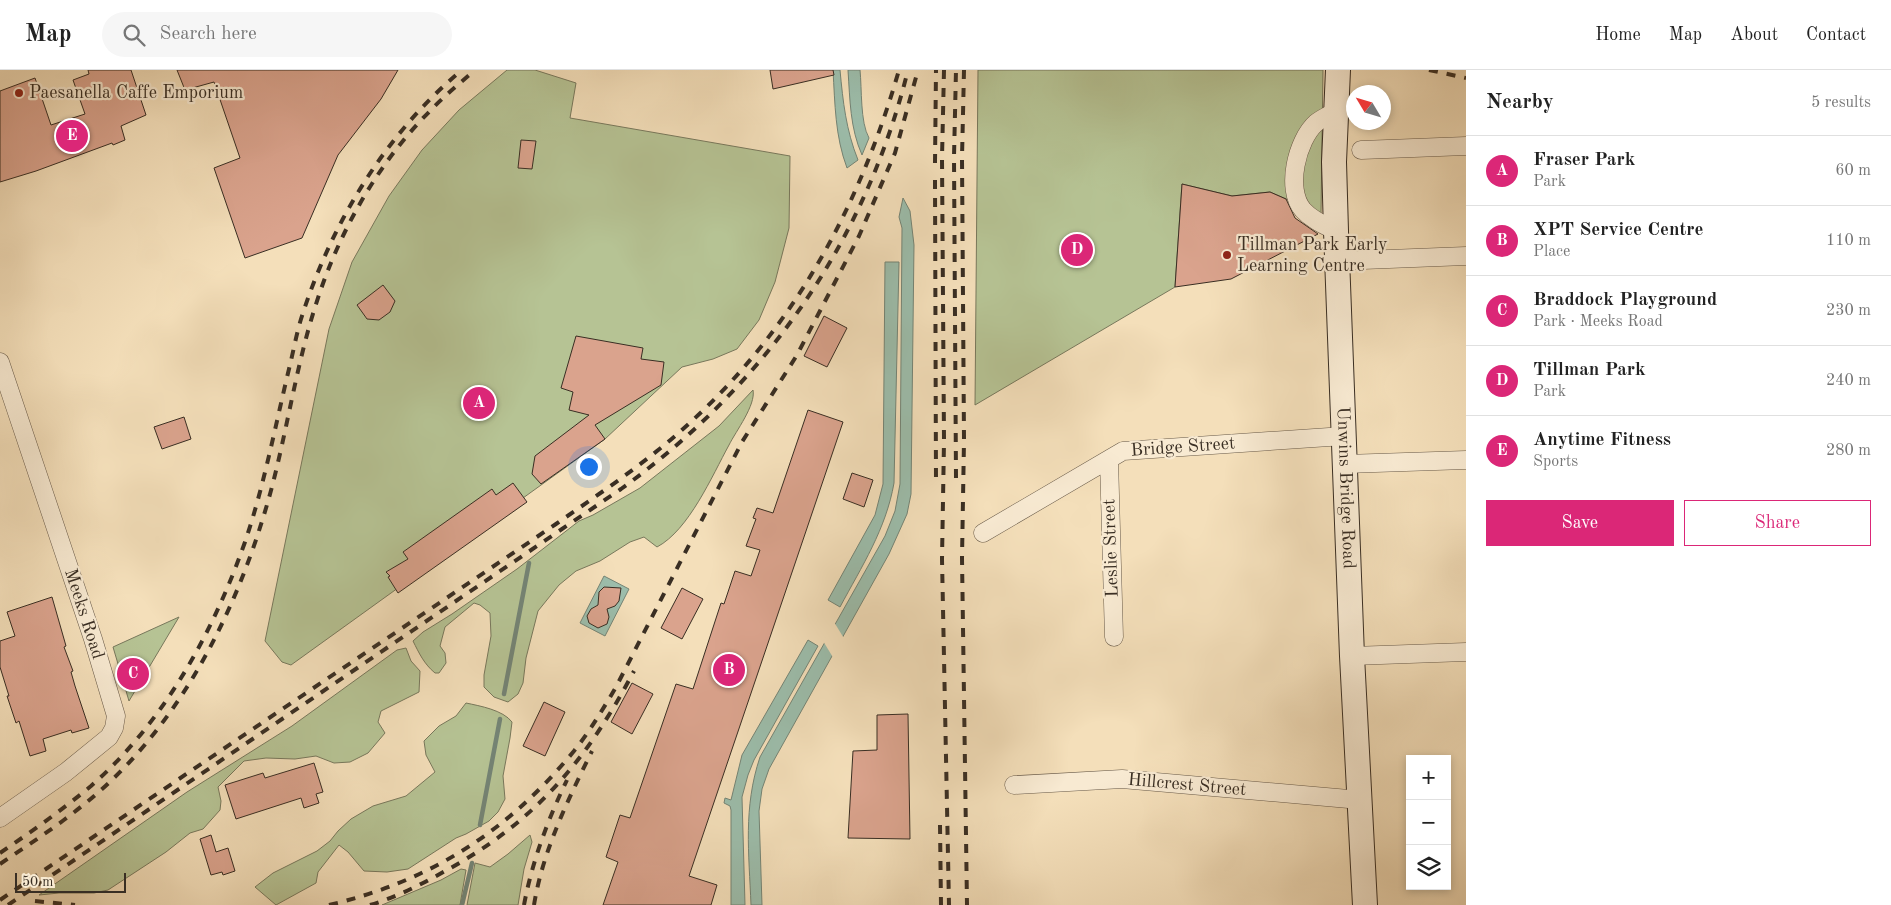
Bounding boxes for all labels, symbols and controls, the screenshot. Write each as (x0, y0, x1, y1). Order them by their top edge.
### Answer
search box (102, 12, 452, 57)
icon: search (120, 21, 148, 49)
text: Map (25, 23, 72, 47)
text: Search here (160, 25, 257, 44)
text: Home (1595, 26, 1641, 44)
text: Map (1669, 26, 1702, 44)
text: About (1730, 26, 1778, 44)
text: Contact (1806, 26, 1866, 44)
place label: Paesanella Caffe Emporium (29, 84, 243, 102)
north arrow (1346, 85, 1391, 130)
marker: Paesanella Caffe Emporium (13, 87, 25, 99)
text: Nearby (1486, 92, 1554, 113)
text: 5 results (1811, 95, 1871, 111)
pin: E (56, 117, 88, 155)
text: Fraser Park (1533, 151, 1635, 170)
text: A (1496, 163, 1508, 179)
text: 60 m (1835, 163, 1871, 179)
text: Park (1533, 174, 1566, 190)
text: XPT Service Centre (1533, 221, 1704, 240)
pin: D (1061, 231, 1093, 269)
text: B (1496, 233, 1508, 249)
text: 110 m (1826, 233, 1871, 249)
place label: Tillman Park Early Learning Centre (1237, 236, 1388, 275)
text: Place (1533, 244, 1570, 260)
marker: Tillman Park Early Learning Centre (1221, 249, 1233, 261)
text: Braddock Playground (1533, 291, 1717, 310)
text: C (1497, 303, 1507, 319)
text: 230 m (1826, 303, 1871, 319)
text: Park · Meeks Road (1533, 314, 1663, 330)
text: Tillman Park (1533, 361, 1646, 380)
text: D (1496, 373, 1508, 389)
text: 240 m (1826, 373, 1871, 389)
pin: A (463, 384, 495, 422)
text: Park (1533, 384, 1566, 400)
street label: Unwins Bridge Road (1334, 406, 1358, 569)
text: Anytime Fitness (1533, 431, 1671, 450)
street label: Bridge Street (1130, 434, 1236, 460)
text: E (1496, 443, 1508, 459)
text: 280 m (1826, 443, 1871, 459)
your location (576, 454, 602, 480)
text: Sports (1533, 454, 1578, 470)
street label: Leslie Street (1100, 498, 1122, 598)
button: Save (1486, 500, 1674, 546)
button: Share (1684, 500, 1871, 546)
street label: Meeks Road (61, 567, 107, 661)
pin: B (713, 651, 745, 689)
pin: C (117, 655, 149, 693)
map controls (1406, 755, 1451, 890)
button: + (1406, 755, 1451, 800)
street label: Hillcrest Street (1127, 771, 1247, 799)
button: − (1406, 800, 1451, 845)
button: layers (1406, 845, 1451, 890)
scale bar (15, 870, 126, 893)
text: 50 m (22, 875, 53, 889)

